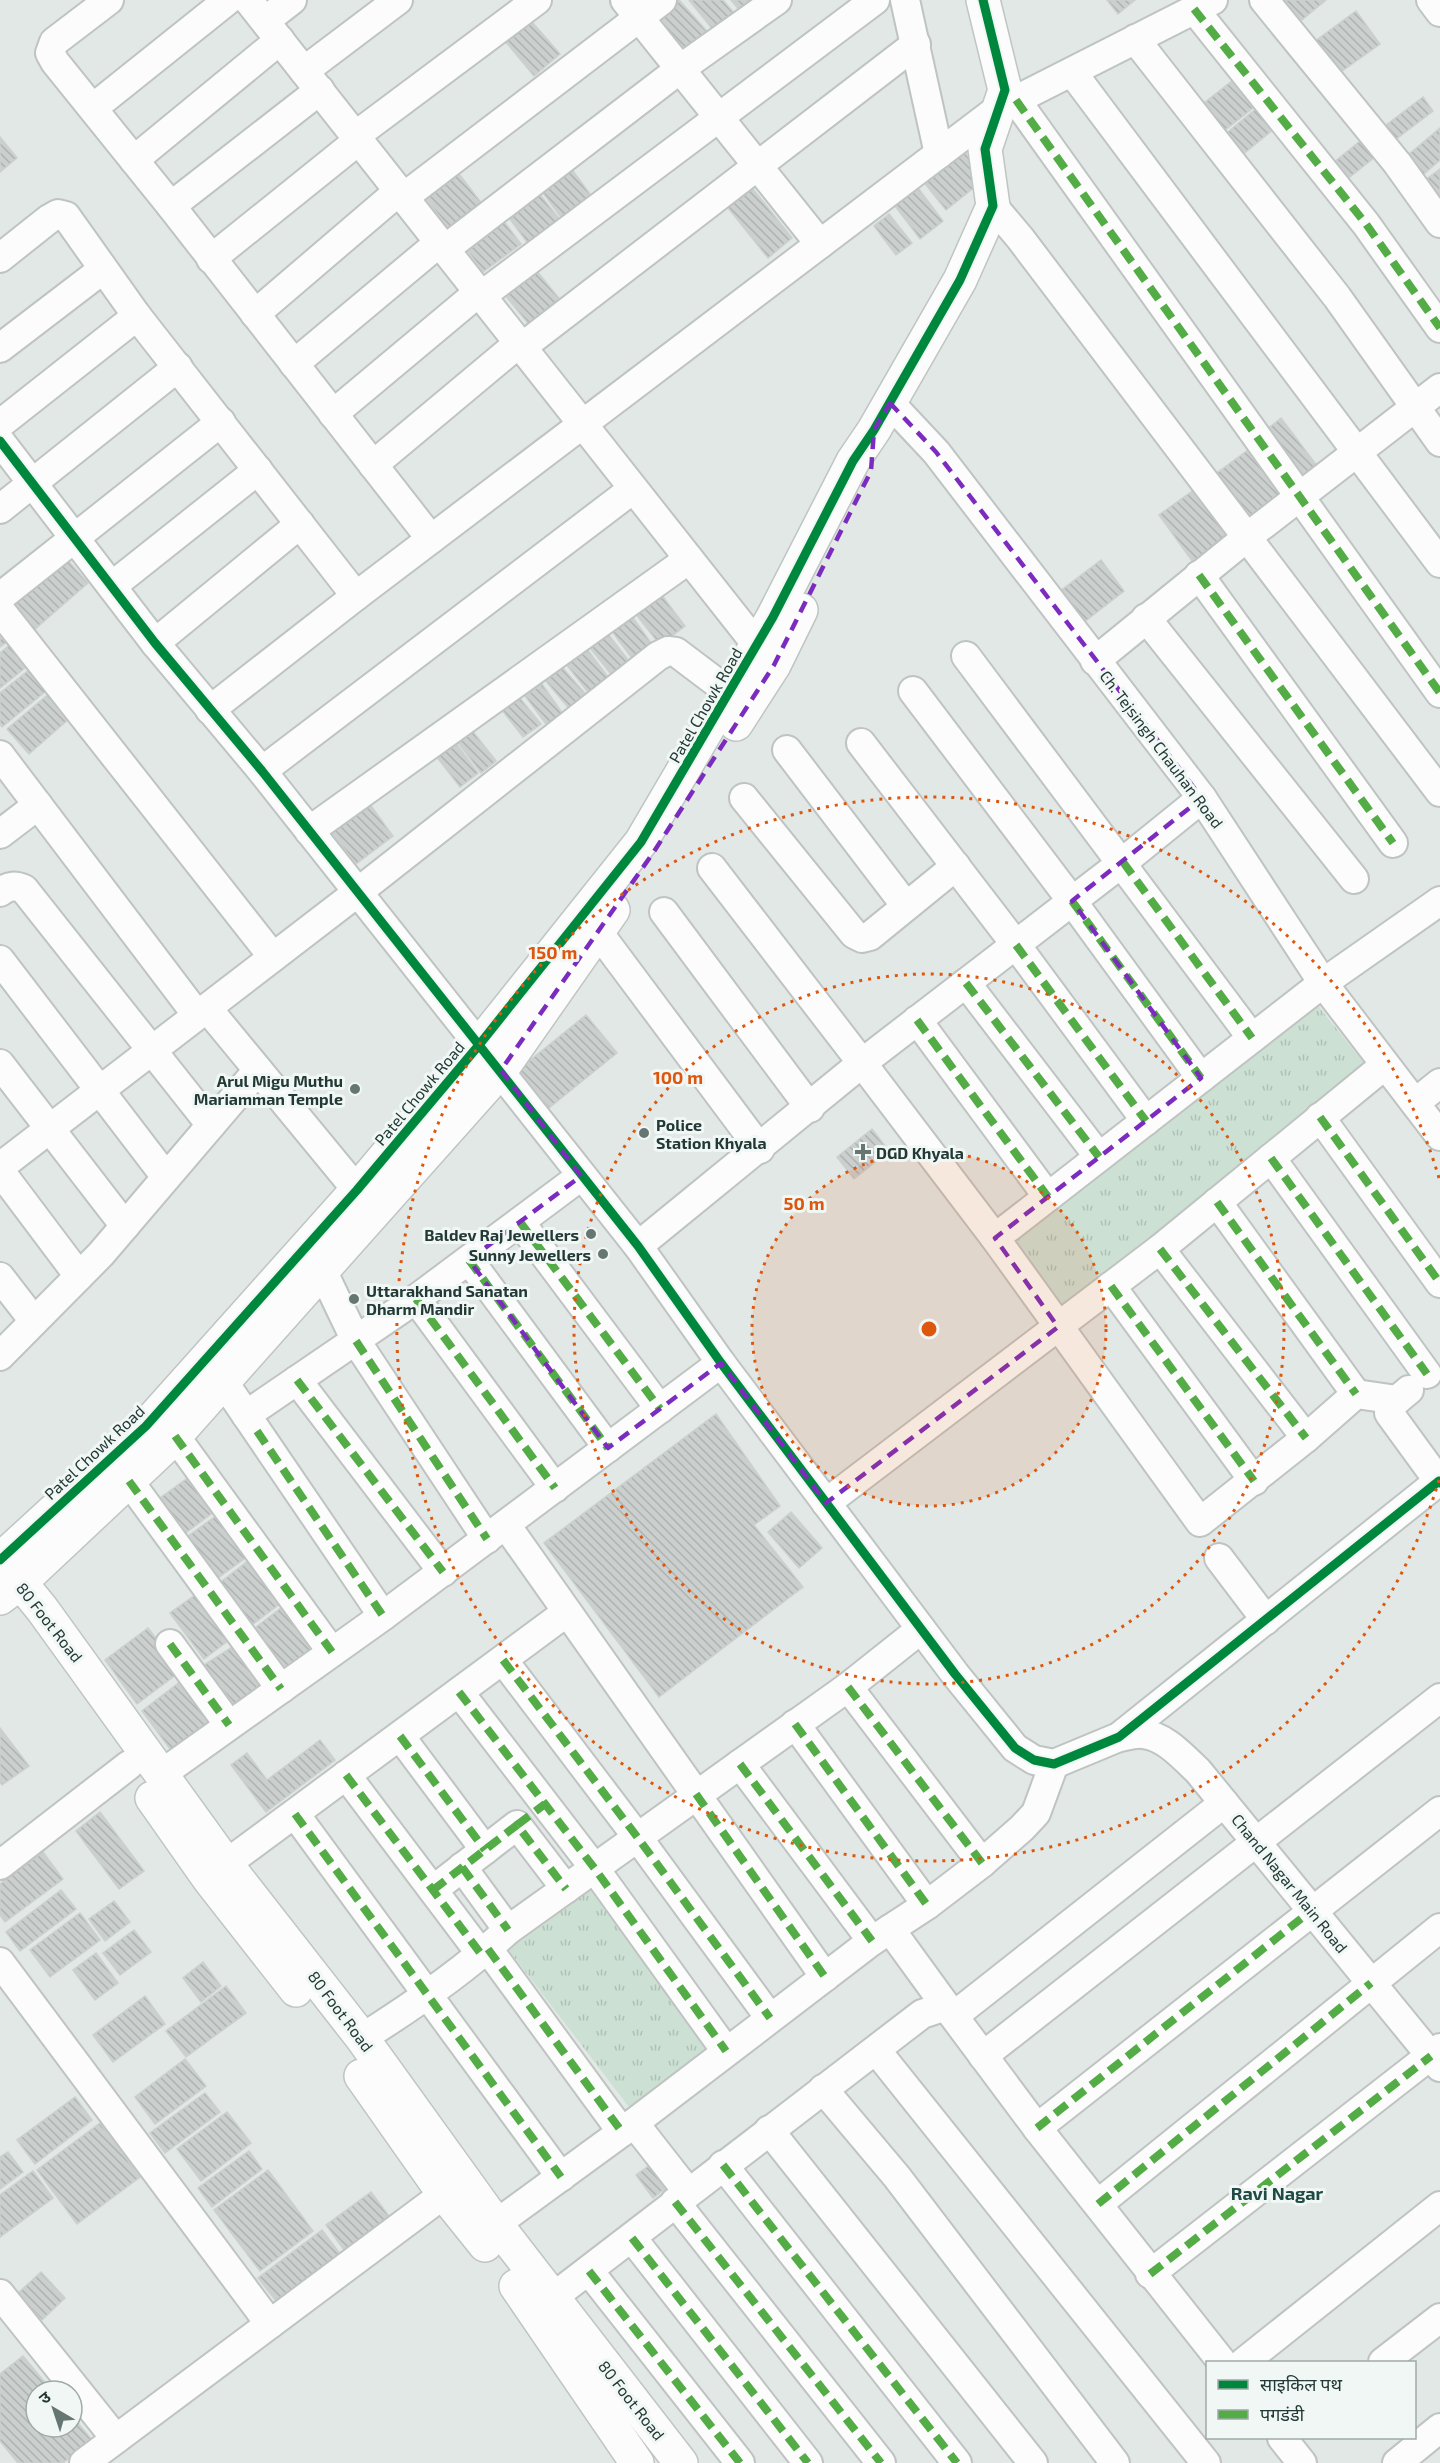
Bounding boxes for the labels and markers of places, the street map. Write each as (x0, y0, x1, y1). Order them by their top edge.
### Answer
place label: Arul Migu Muthu Mariamman Temple (194, 1071, 343, 1108)
marker: Arul Migu Muthu Mariamman Temple (348, 1082, 362, 1096)
place label: Police Station Khyala (656, 1115, 767, 1153)
marker: Police Station Khyala (637, 1126, 651, 1140)
marker: DGD Khyala (854, 1143, 872, 1161)
place label: DGD Khyala (876, 1143, 964, 1163)
place label: Baldev Raj Jewellers (424, 1225, 579, 1244)
marker: Baldev Raj Jewellers (584, 1227, 598, 1241)
place label: Sunny Jewellers (469, 1245, 591, 1265)
marker: Sunny Jewellers (596, 1247, 610, 1261)
place label: Uttarakhand Sanatan Dharm Mandir (366, 1281, 528, 1318)
marker: Uttarakhand Sanatan Dharm Mandir (347, 1292, 361, 1306)
centre of rings (919, 1319, 939, 1339)

